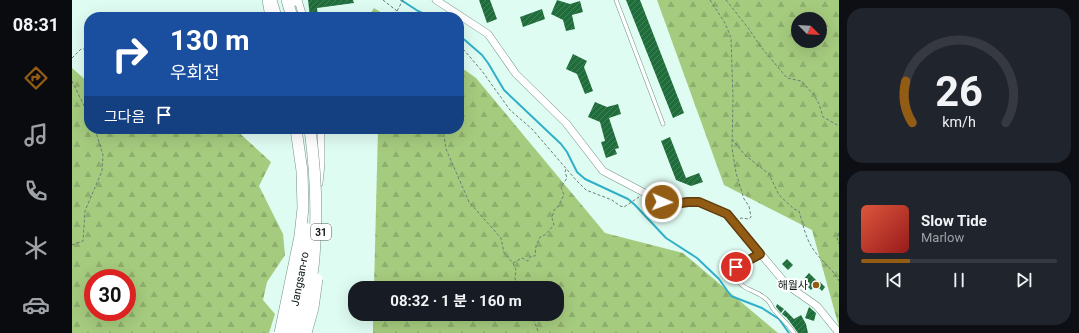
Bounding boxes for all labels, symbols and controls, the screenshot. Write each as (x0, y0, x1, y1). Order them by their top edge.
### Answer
north arrow (791, 12, 827, 48)
map controls (791, 12, 827, 48)
text: 08:31 (13, 14, 59, 35)
text: 130 m (170, 24, 249, 57)
icon: right (104, 28, 156, 80)
text: 우회전 (170, 62, 220, 83)
icon: directions (22, 64, 50, 92)
text: 26 (935, 67, 983, 116)
icon: arrive (153, 104, 175, 126)
text: 그다음 (104, 108, 145, 126)
text: km/h (942, 114, 976, 130)
icon: music (22, 121, 50, 149)
icon: phone (22, 177, 50, 205)
position arrow (641, 181, 683, 223)
text: Slow Tide (921, 212, 987, 230)
road number: 31 (311, 224, 331, 240)
text: Marlow (921, 230, 964, 245)
icon: climate (22, 234, 50, 262)
pin (719, 250, 753, 284)
street label: Jangsan-ro (288, 251, 312, 307)
icon: arrive (725, 256, 747, 278)
speed limit sign: 30 (84, 269, 136, 321)
icon: previous (883, 269, 905, 291)
icon: pause (948, 269, 970, 291)
icon: next (1013, 269, 1035, 291)
place label: 해월사 (778, 279, 808, 292)
marker: 해월사 (811, 280, 821, 290)
icon: car (22, 291, 50, 319)
text: 08:32 · 1 분 · 160 m (390, 292, 522, 310)

